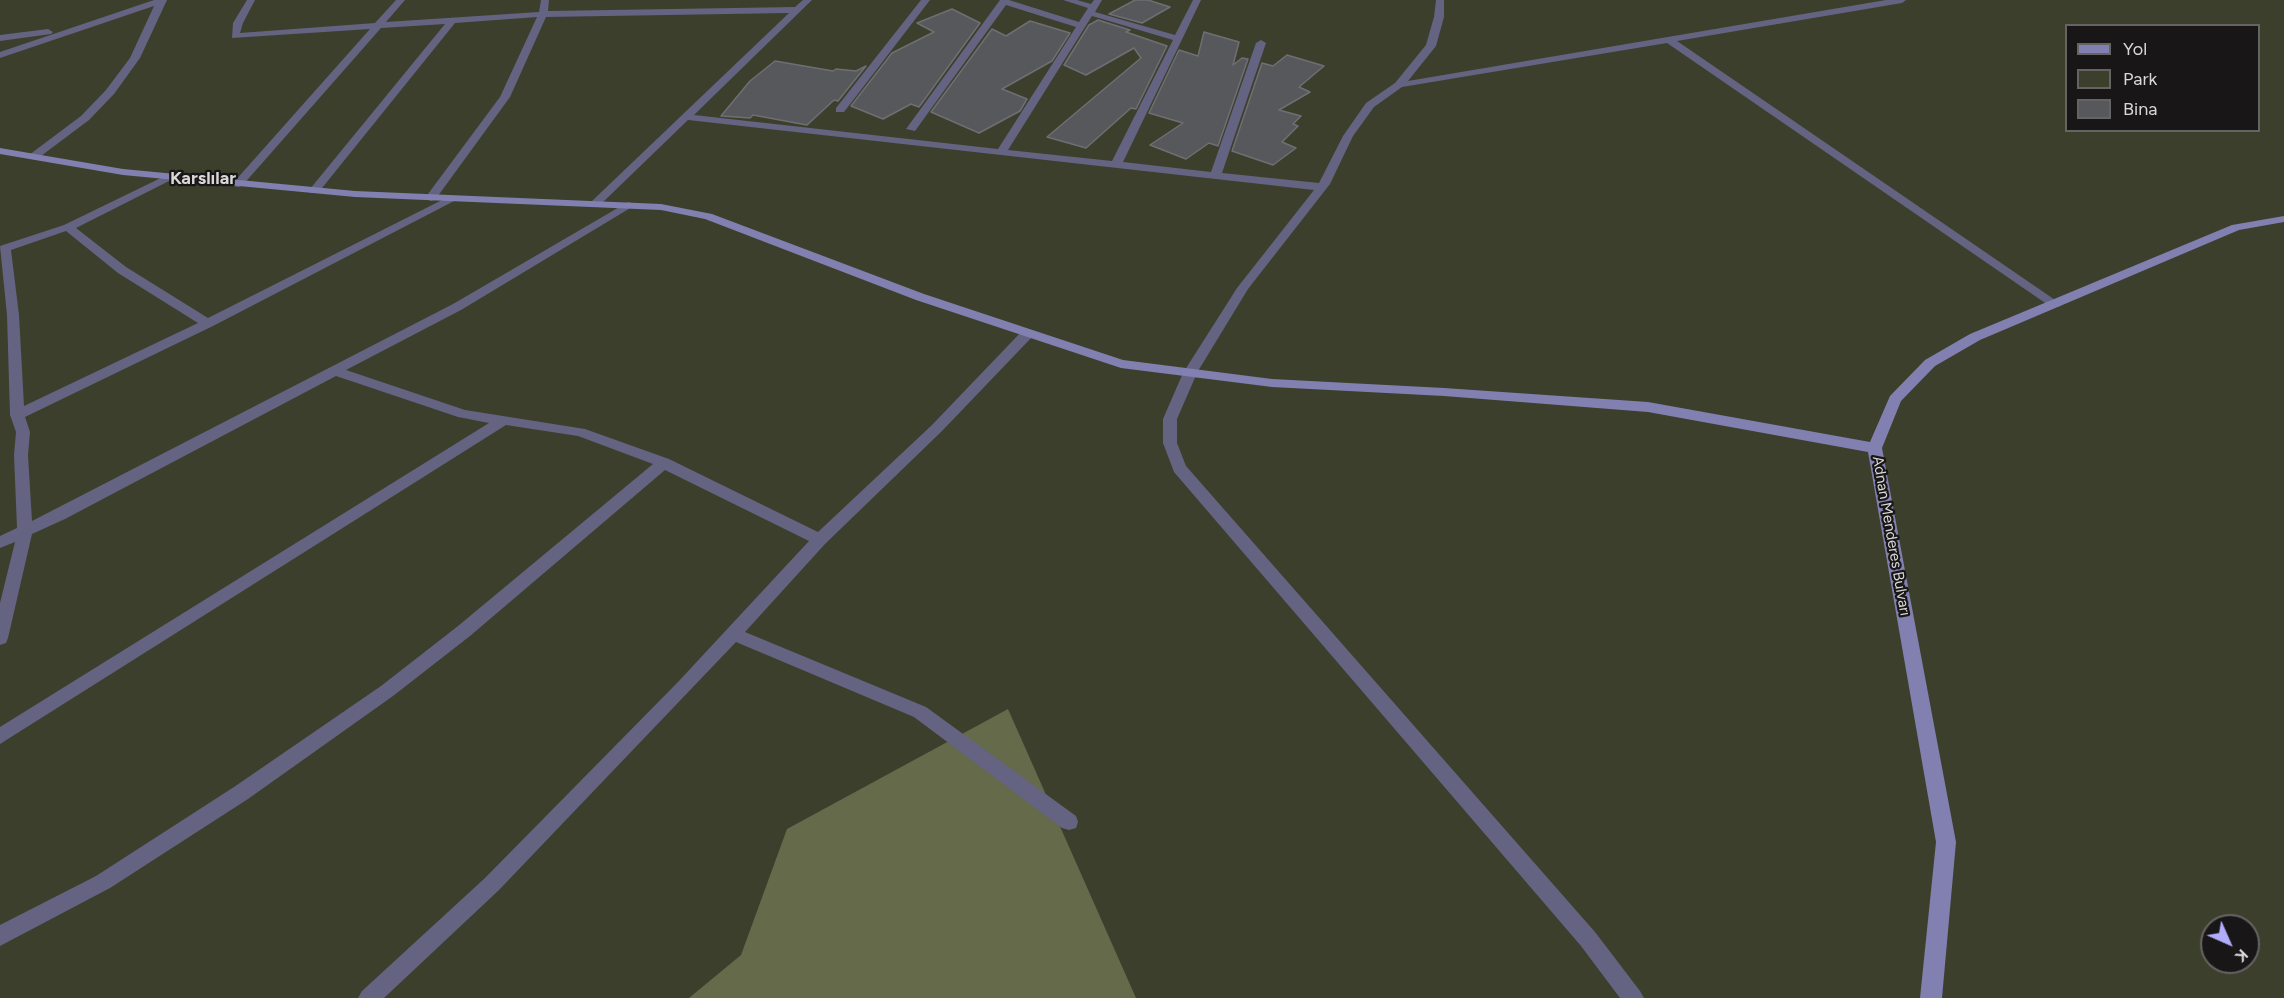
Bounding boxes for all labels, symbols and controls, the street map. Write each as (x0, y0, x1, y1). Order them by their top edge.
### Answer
legend (2065, 24, 2260, 132)
text: Yol (2123, 38, 2147, 60)
text: Park (2123, 68, 2157, 90)
text: Bina (2123, 98, 2157, 120)
district label: Karslılar (170, 168, 236, 190)
street label: Adnan Menderes Bulvarı (1868, 455, 1914, 617)
north arrow (2200, 914, 2260, 974)
text: K (2231, 945, 2252, 966)

